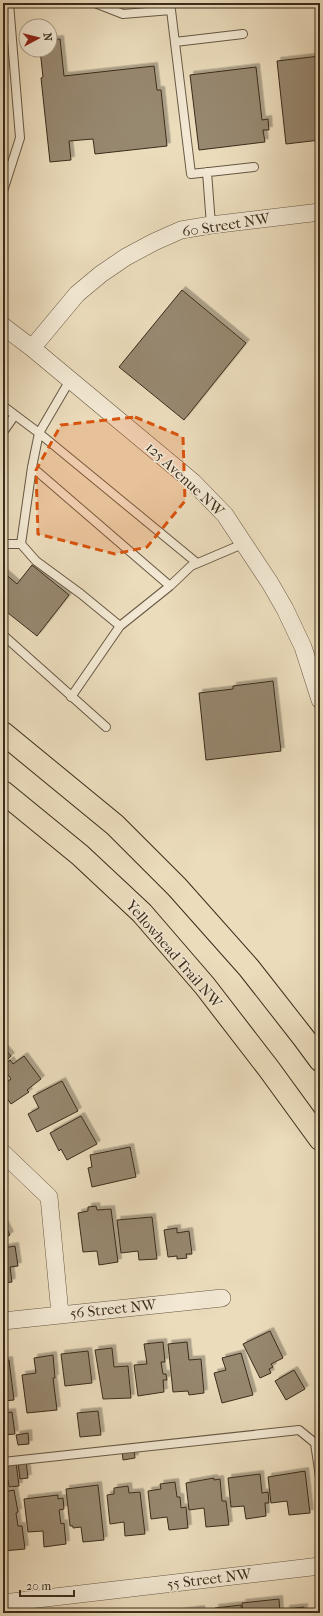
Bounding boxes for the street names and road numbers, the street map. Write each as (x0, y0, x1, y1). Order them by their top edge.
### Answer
street label: 60 Street NW (181, 209, 272, 241)
street label: 125 Avenue NW (142, 438, 229, 521)
street label: Yellowhead Trail NW (122, 896, 227, 1013)
street label: 56 Street NW (69, 1295, 158, 1322)
street label: 55 Street NW (166, 1565, 254, 1593)

